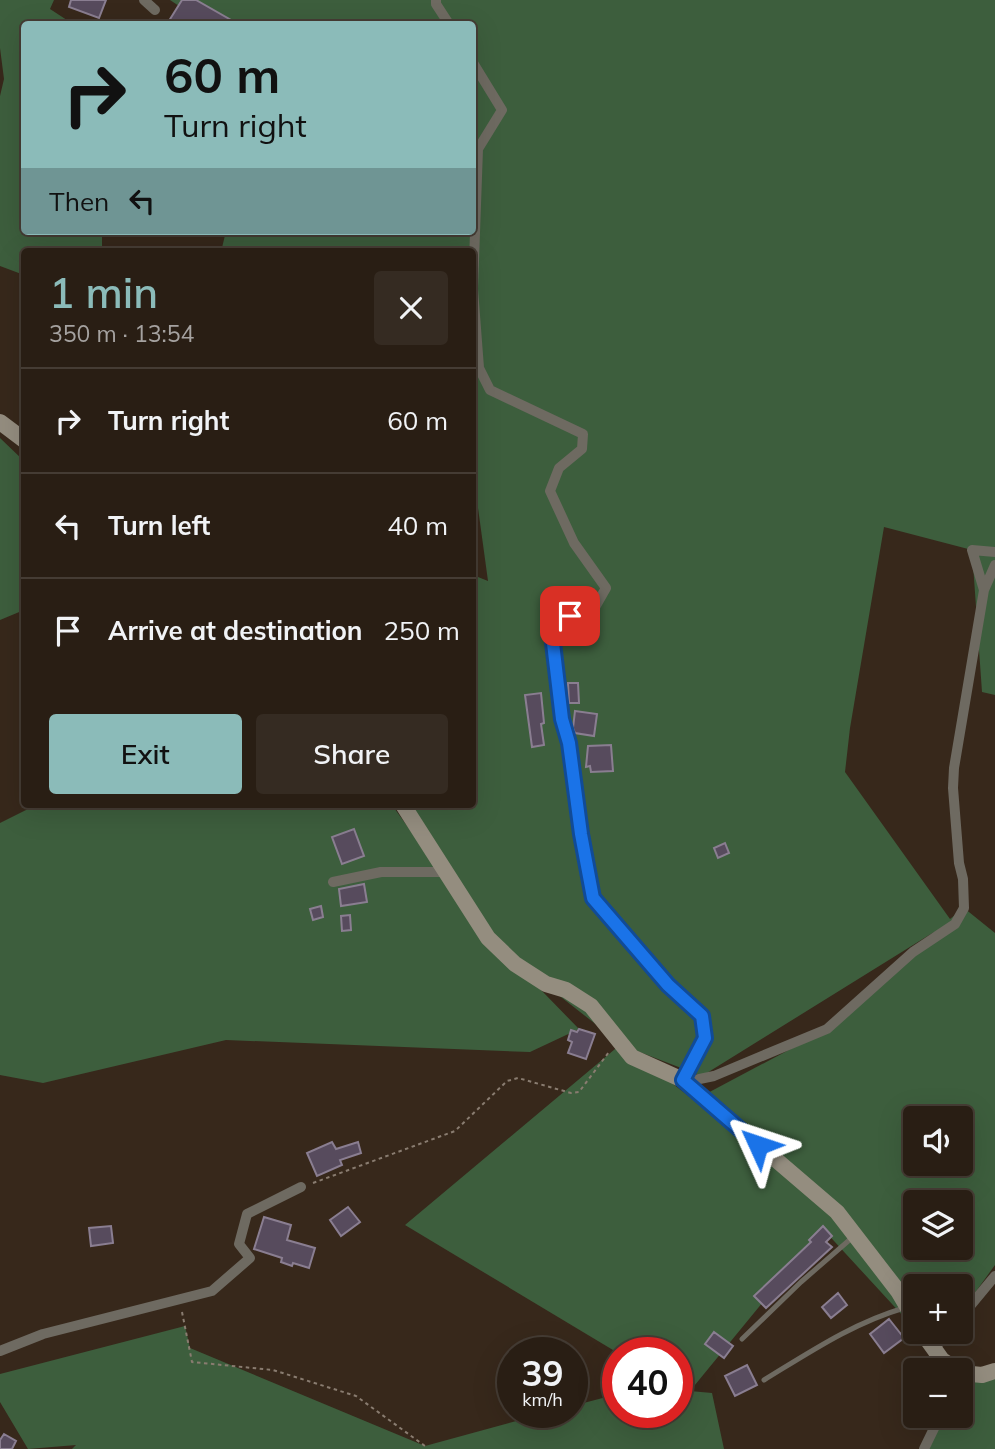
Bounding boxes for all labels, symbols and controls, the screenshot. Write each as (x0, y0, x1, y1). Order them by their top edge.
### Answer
text: 60 m (164, 44, 280, 105)
icon: right (49, 49, 140, 140)
text: Turn right (164, 105, 307, 145)
icon: left (123, 182, 161, 220)
text: Then (49, 185, 109, 218)
text: 1 min (49, 266, 158, 319)
button: close (374, 271, 448, 345)
text: 350 m · 13:54 (49, 319, 194, 348)
icon: right (49, 402, 87, 440)
text: Turn right (108, 404, 229, 437)
text: 60 m (387, 404, 448, 437)
icon: left (49, 507, 87, 545)
text: Turn left (108, 509, 210, 542)
text: 40 m (387, 509, 448, 542)
pin (540, 586, 600, 646)
icon: arrive (551, 597, 589, 635)
icon: arrive (49, 612, 87, 650)
text: Arrive at destination (108, 614, 363, 647)
text: 250 m (384, 614, 460, 647)
button: Exit (49, 714, 242, 794)
button: Share (256, 714, 448, 794)
map controls (903, 1106, 973, 1428)
button: sound (903, 1106, 973, 1176)
position arrow (721, 1108, 795, 1182)
button: layers (903, 1190, 973, 1260)
button: + (903, 1274, 973, 1344)
speed limit sign: 40 (602, 1337, 693, 1428)
text: 39 (521, 1351, 564, 1395)
button: − (903, 1358, 973, 1428)
text: km/h (522, 1388, 563, 1411)

